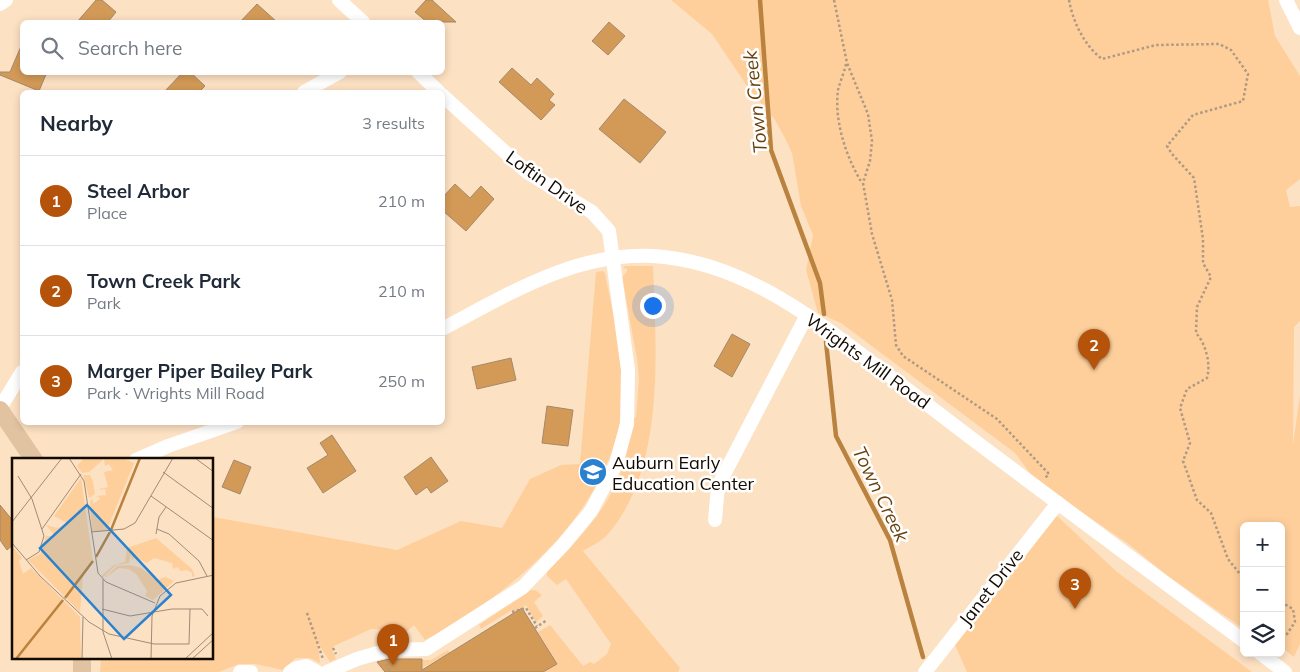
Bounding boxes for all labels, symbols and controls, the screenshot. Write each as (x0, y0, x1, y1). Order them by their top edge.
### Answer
search box (20, 20, 445, 75)
icon: search (38, 34, 66, 62)
text: Search here (78, 36, 182, 60)
water label: Town Creek (738, 48, 772, 155)
text: Nearby (40, 110, 113, 136)
text: 3 results (362, 113, 425, 133)
street label: Loftin Drive (502, 145, 592, 219)
text: Steel Arbor (87, 179, 189, 203)
text: 1 (51, 191, 61, 211)
text: 210 m (378, 191, 425, 211)
text: Place (87, 203, 127, 223)
text: Town Creek Park (87, 269, 241, 293)
text: 2 (51, 281, 61, 301)
text: 210 m (378, 281, 425, 301)
text: Park (87, 293, 121, 313)
your location (640, 293, 666, 319)
street label: Wrights Mill Road (801, 308, 935, 414)
pin: 2 (1078, 329, 1110, 370)
text: Marger Piper Bailey Park (87, 359, 313, 383)
text: 3 (51, 371, 61, 391)
text: 250 m (378, 371, 425, 391)
text: Park · Wrights Mill Road (87, 383, 265, 403)
water label: Town Creek (848, 442, 915, 547)
place label: Auburn Early Education Center (612, 451, 754, 495)
school or university icon: Auburn Early Education Center (578, 457, 608, 487)
inset map (12, 458, 214, 660)
map controls (1240, 522, 1285, 657)
button: + (1240, 522, 1285, 567)
street label: Janet Drive (954, 544, 1028, 630)
button: − (1240, 567, 1285, 612)
pin: 3 (1059, 568, 1091, 609)
button: layers (1240, 612, 1285, 657)
pin: 1 (377, 624, 409, 665)

